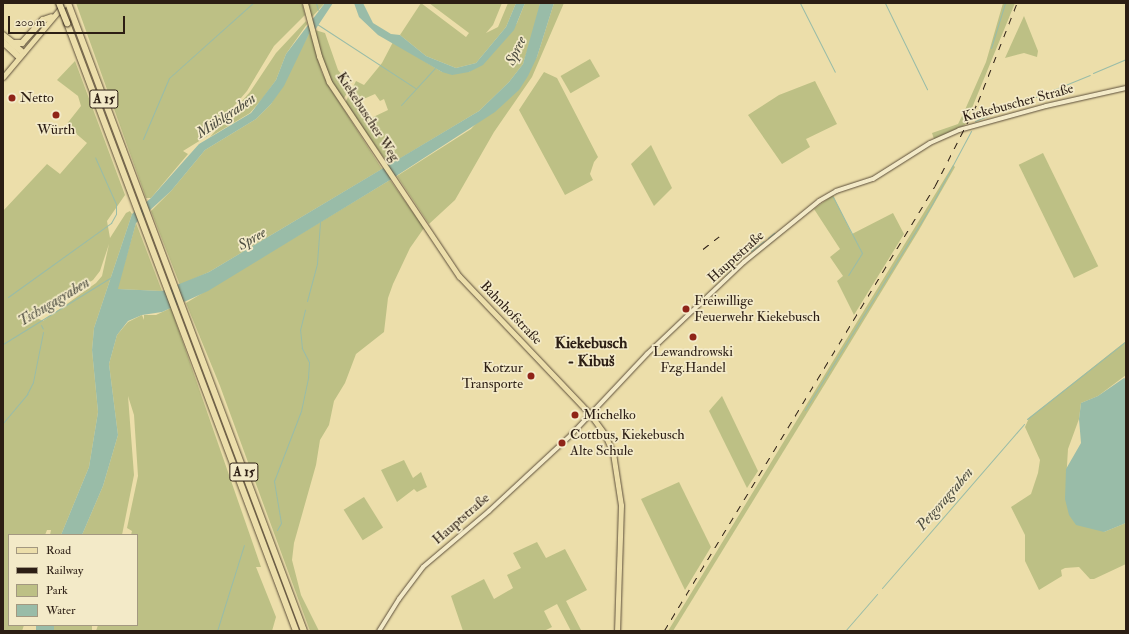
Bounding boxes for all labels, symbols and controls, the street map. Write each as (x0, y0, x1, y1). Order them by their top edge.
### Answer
scale bar (10, 8, 127, 34)
text: 200 m (15, 15, 45, 30)
water label: Spree (502, 34, 530, 68)
street label: Kiekebuscher Weg (333, 69, 403, 165)
street label: Kiekebuscher Straße (961, 80, 1075, 126)
road number: A 15 (89, 88, 119, 110)
place label: Netto (20, 90, 54, 106)
water label: Mühlgraben (193, 90, 259, 142)
marker: Netto (7, 93, 17, 103)
marker: Würth (51, 110, 61, 120)
place label: Würth (37, 122, 75, 138)
water label: Spree (235, 224, 269, 254)
street label: Hauptstraße (704, 227, 768, 287)
water label: Tschugagraben (15, 274, 93, 330)
street label: Bahnhofstraße (477, 278, 545, 348)
place label: Freiwillige Feuerwehr Kiekebusch (694, 293, 820, 326)
marker: Freiwillige Feuerwehr Kiekebusch (681, 304, 691, 314)
marker: Lewandrowski Fzg.Handel (688, 332, 698, 342)
district label: Kiekebusch - Kibuš (555, 333, 627, 371)
place label: Lewandrowski Fzg.Handel (653, 344, 733, 376)
place label: Kotzur Transporte (462, 360, 523, 392)
marker: Kotzur Transporte (526, 371, 536, 381)
place label: Michelko (583, 407, 636, 423)
marker: Michelko (570, 410, 580, 420)
place label: Cottbus, Kiekebusch Alte Schule (570, 427, 685, 460)
marker: Cottbus, Kiekebusch Alte Schule (557, 438, 567, 448)
road number: A 15 (229, 461, 259, 483)
water label: Petgoragraben (913, 464, 977, 534)
street label: Hauptstraße (429, 490, 493, 548)
legend (8, 534, 138, 626)
text: Road (46, 543, 71, 558)
text: Railway (46, 563, 83, 578)
text: Park (46, 583, 68, 598)
text: Water (46, 603, 75, 618)

